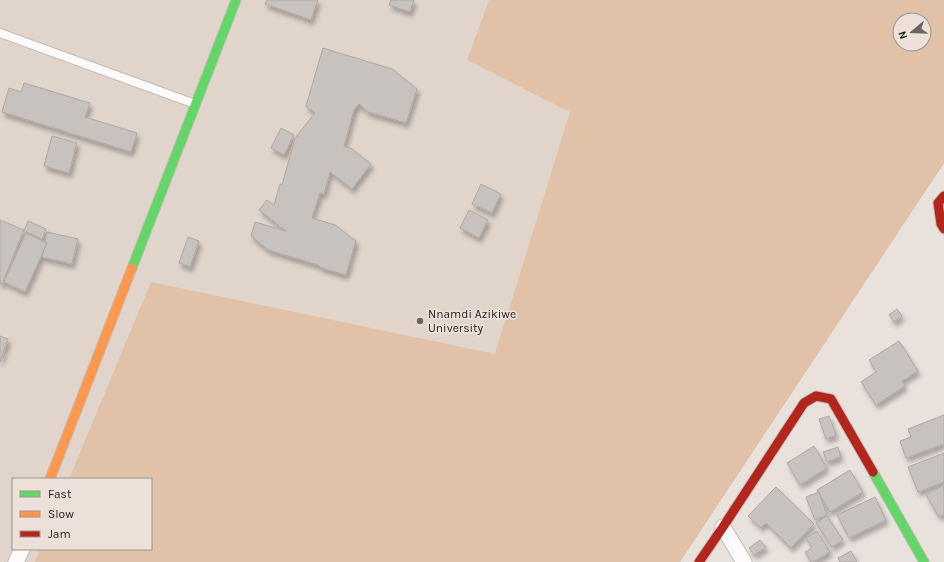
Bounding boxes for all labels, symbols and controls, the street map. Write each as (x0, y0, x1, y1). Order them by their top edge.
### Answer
north arrow (892, 12, 932, 52)
text: N (896, 29, 910, 41)
place label: Nnamdi Azikiwe University (428, 307, 516, 335)
marker: Nnamdi Azikiwe University (415, 316, 425, 326)
legend (12, 478, 152, 550)
text: Fast (48, 487, 72, 501)
text: Slow (48, 507, 74, 521)
text: Jam (48, 527, 71, 541)

